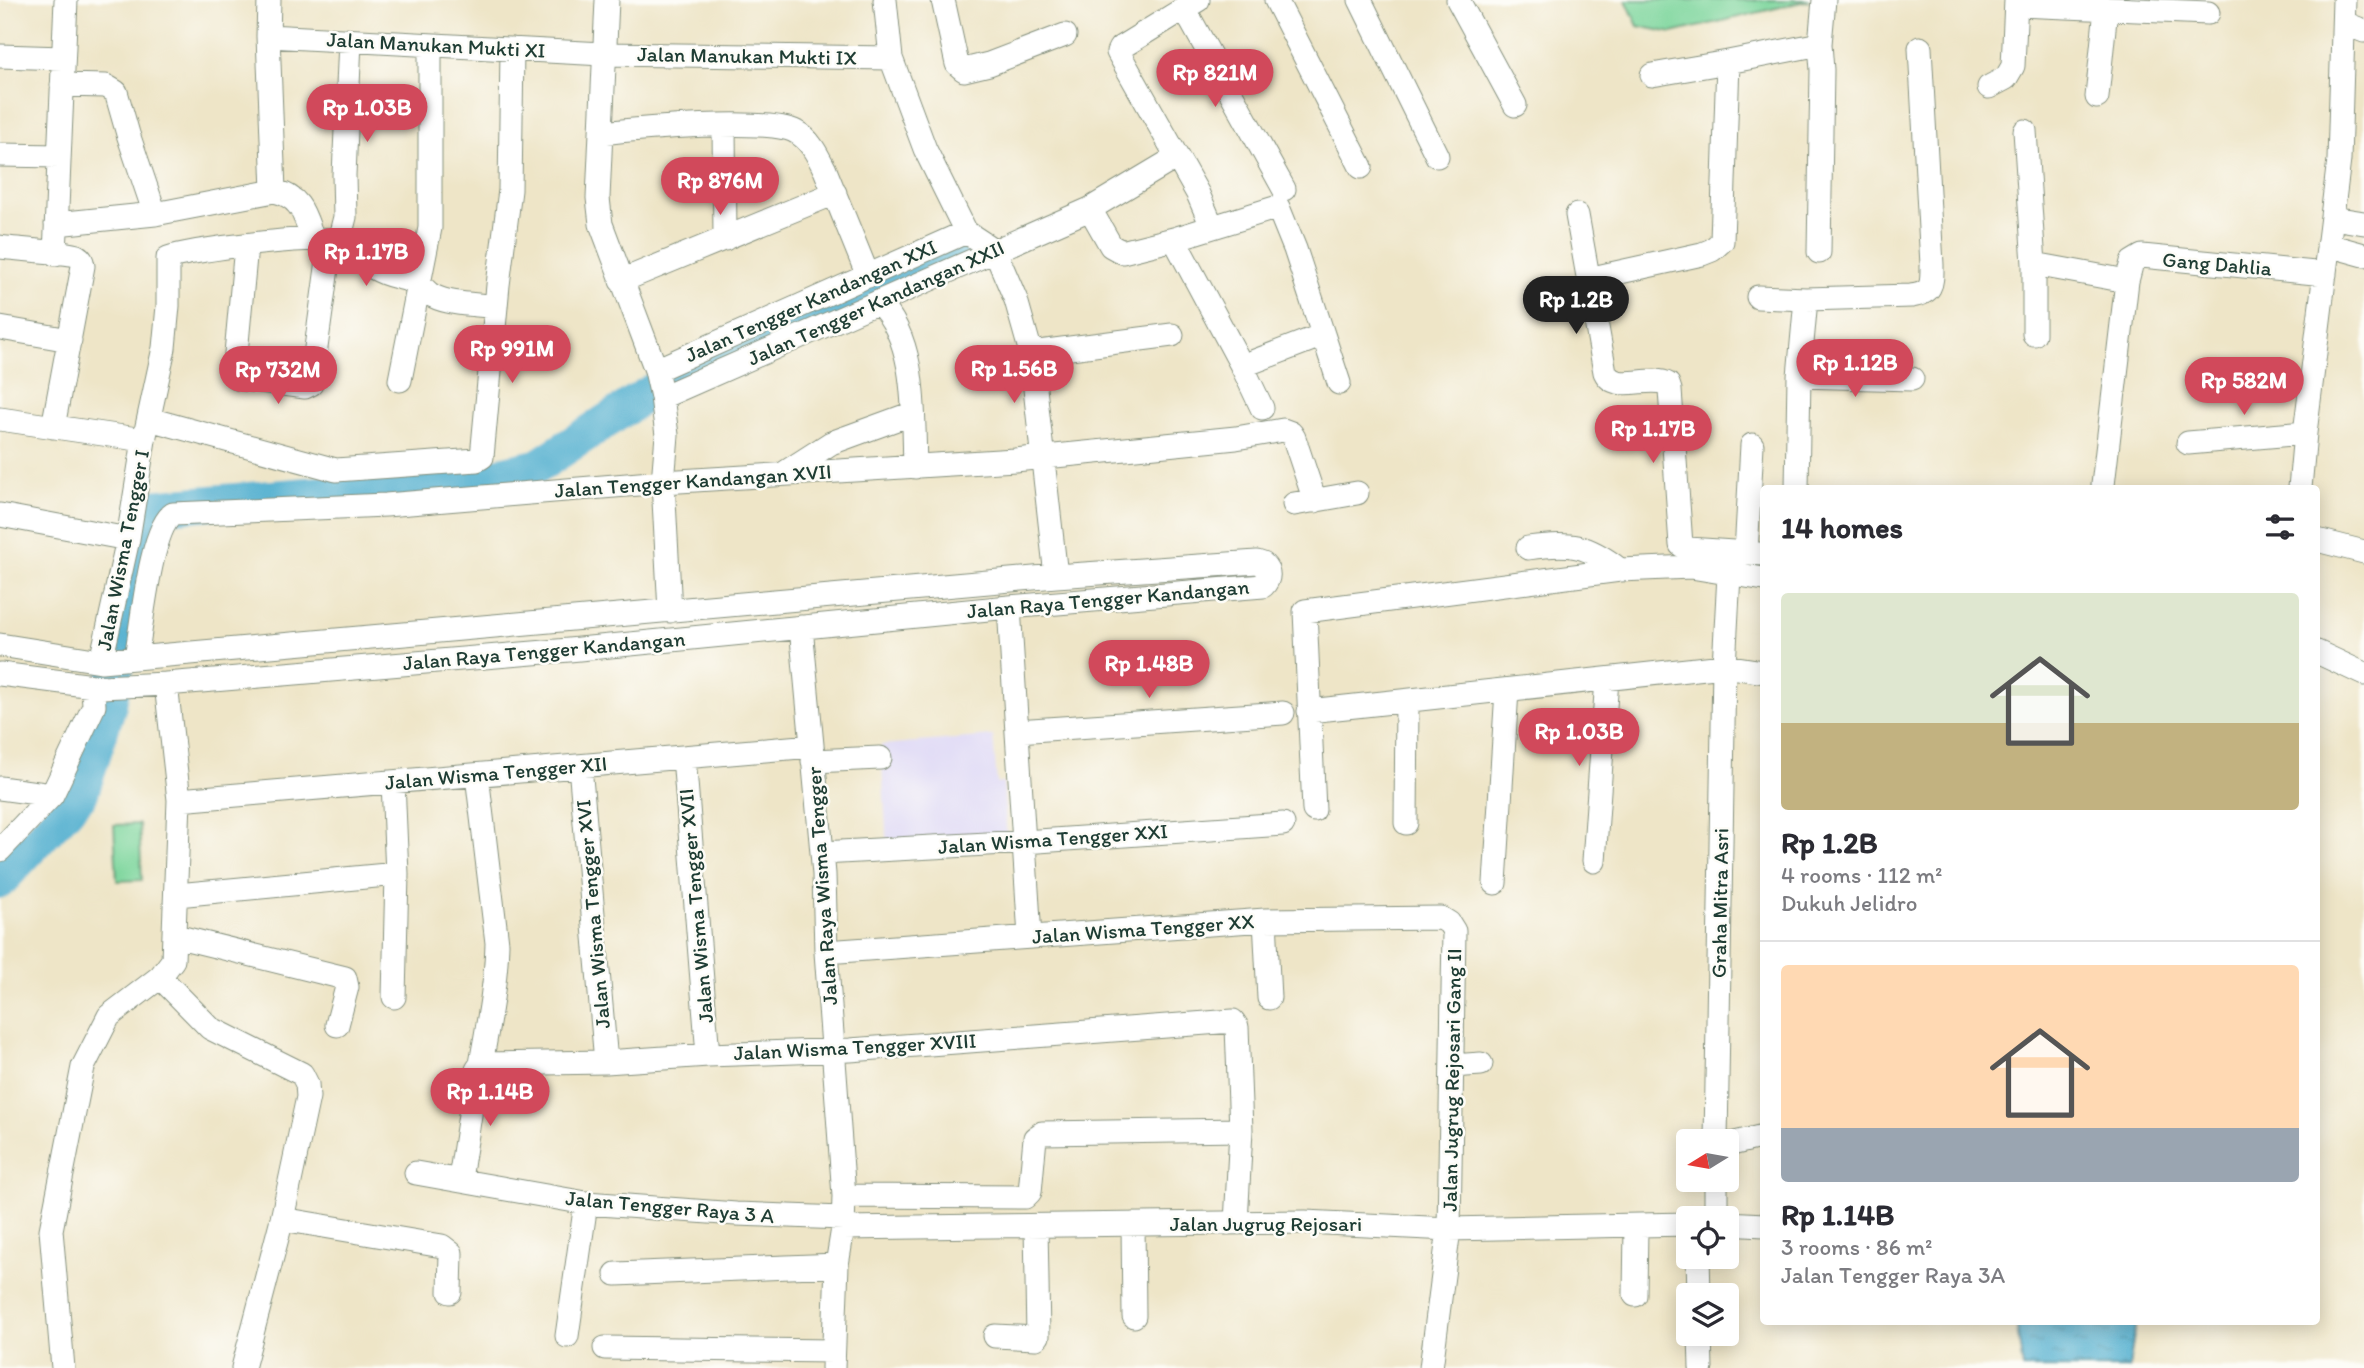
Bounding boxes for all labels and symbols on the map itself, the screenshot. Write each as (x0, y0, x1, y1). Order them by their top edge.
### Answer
street label: Jalan Manukan Mukti XI (326, 26, 546, 63)
street label: Jalan Manukan Mukti IX (637, 41, 858, 70)
pin: Rp 821M (1150, 50, 1280, 109)
pin: Rp 1.03B (295, 85, 439, 144)
pin: Rp 876M (655, 158, 785, 217)
pin: Rp 1.17B (294, 229, 438, 288)
street label: Jalan Tengger Kandangan XXI (681, 234, 940, 367)
street label: Jalan Tengger Kandangan XXII (744, 235, 1008, 371)
street label: Gang Dahlia (2161, 246, 2273, 281)
pin: Rp 1.2B (1511, 276, 1641, 336)
pin: Rp 991M (447, 326, 577, 385)
pin: Rp 1.12B (1783, 340, 1927, 399)
pin: Rp 732M (213, 346, 343, 406)
pin: Rp 1.56B (942, 346, 1086, 405)
pin: Rp 582M (2179, 358, 2309, 417)
pin: Rp 1.17B (1581, 406, 1725, 465)
street label: Jalan Wisma Tengger I (91, 447, 154, 652)
street label: Jalan Tengger Kandangan XVII (554, 458, 832, 503)
street label: Jalan Raya Tengger Kandangan (966, 574, 1250, 623)
street label: Jalan Raya Tengger Kandangan (402, 626, 686, 675)
pin: Rp 1.48B (1077, 640, 1221, 700)
pin: Rp 1.03B (1507, 708, 1651, 768)
street label: Jalan Wisma Tengger XII (384, 750, 608, 795)
street label: Jalan Raya Wisma Tengger (801, 765, 842, 1006)
street label: Jalan Wisma Tengger XVII (673, 788, 718, 1024)
street label: Jalan Wisma Tengger XVI (570, 798, 615, 1030)
street label: Jalan Wisma Tengger XXI (937, 818, 1169, 859)
street label: Graha Mitra Asri (1706, 828, 1733, 978)
street label: Jalan Wisma Tengger XX (1031, 908, 1255, 949)
street label: Jalan Jugrug Rejosari Gang II (1437, 948, 1466, 1212)
street label: Jalan Wisma Tengger XVIII (733, 1028, 977, 1065)
pin: Rp 1.14B (418, 1068, 562, 1128)
north arrow (1676, 1129, 1740, 1192)
street label: Jalan Tengger Raya 3 A (565, 1185, 776, 1228)
street label: Jalan Jugrug Rejosari (1170, 1211, 1362, 1236)

